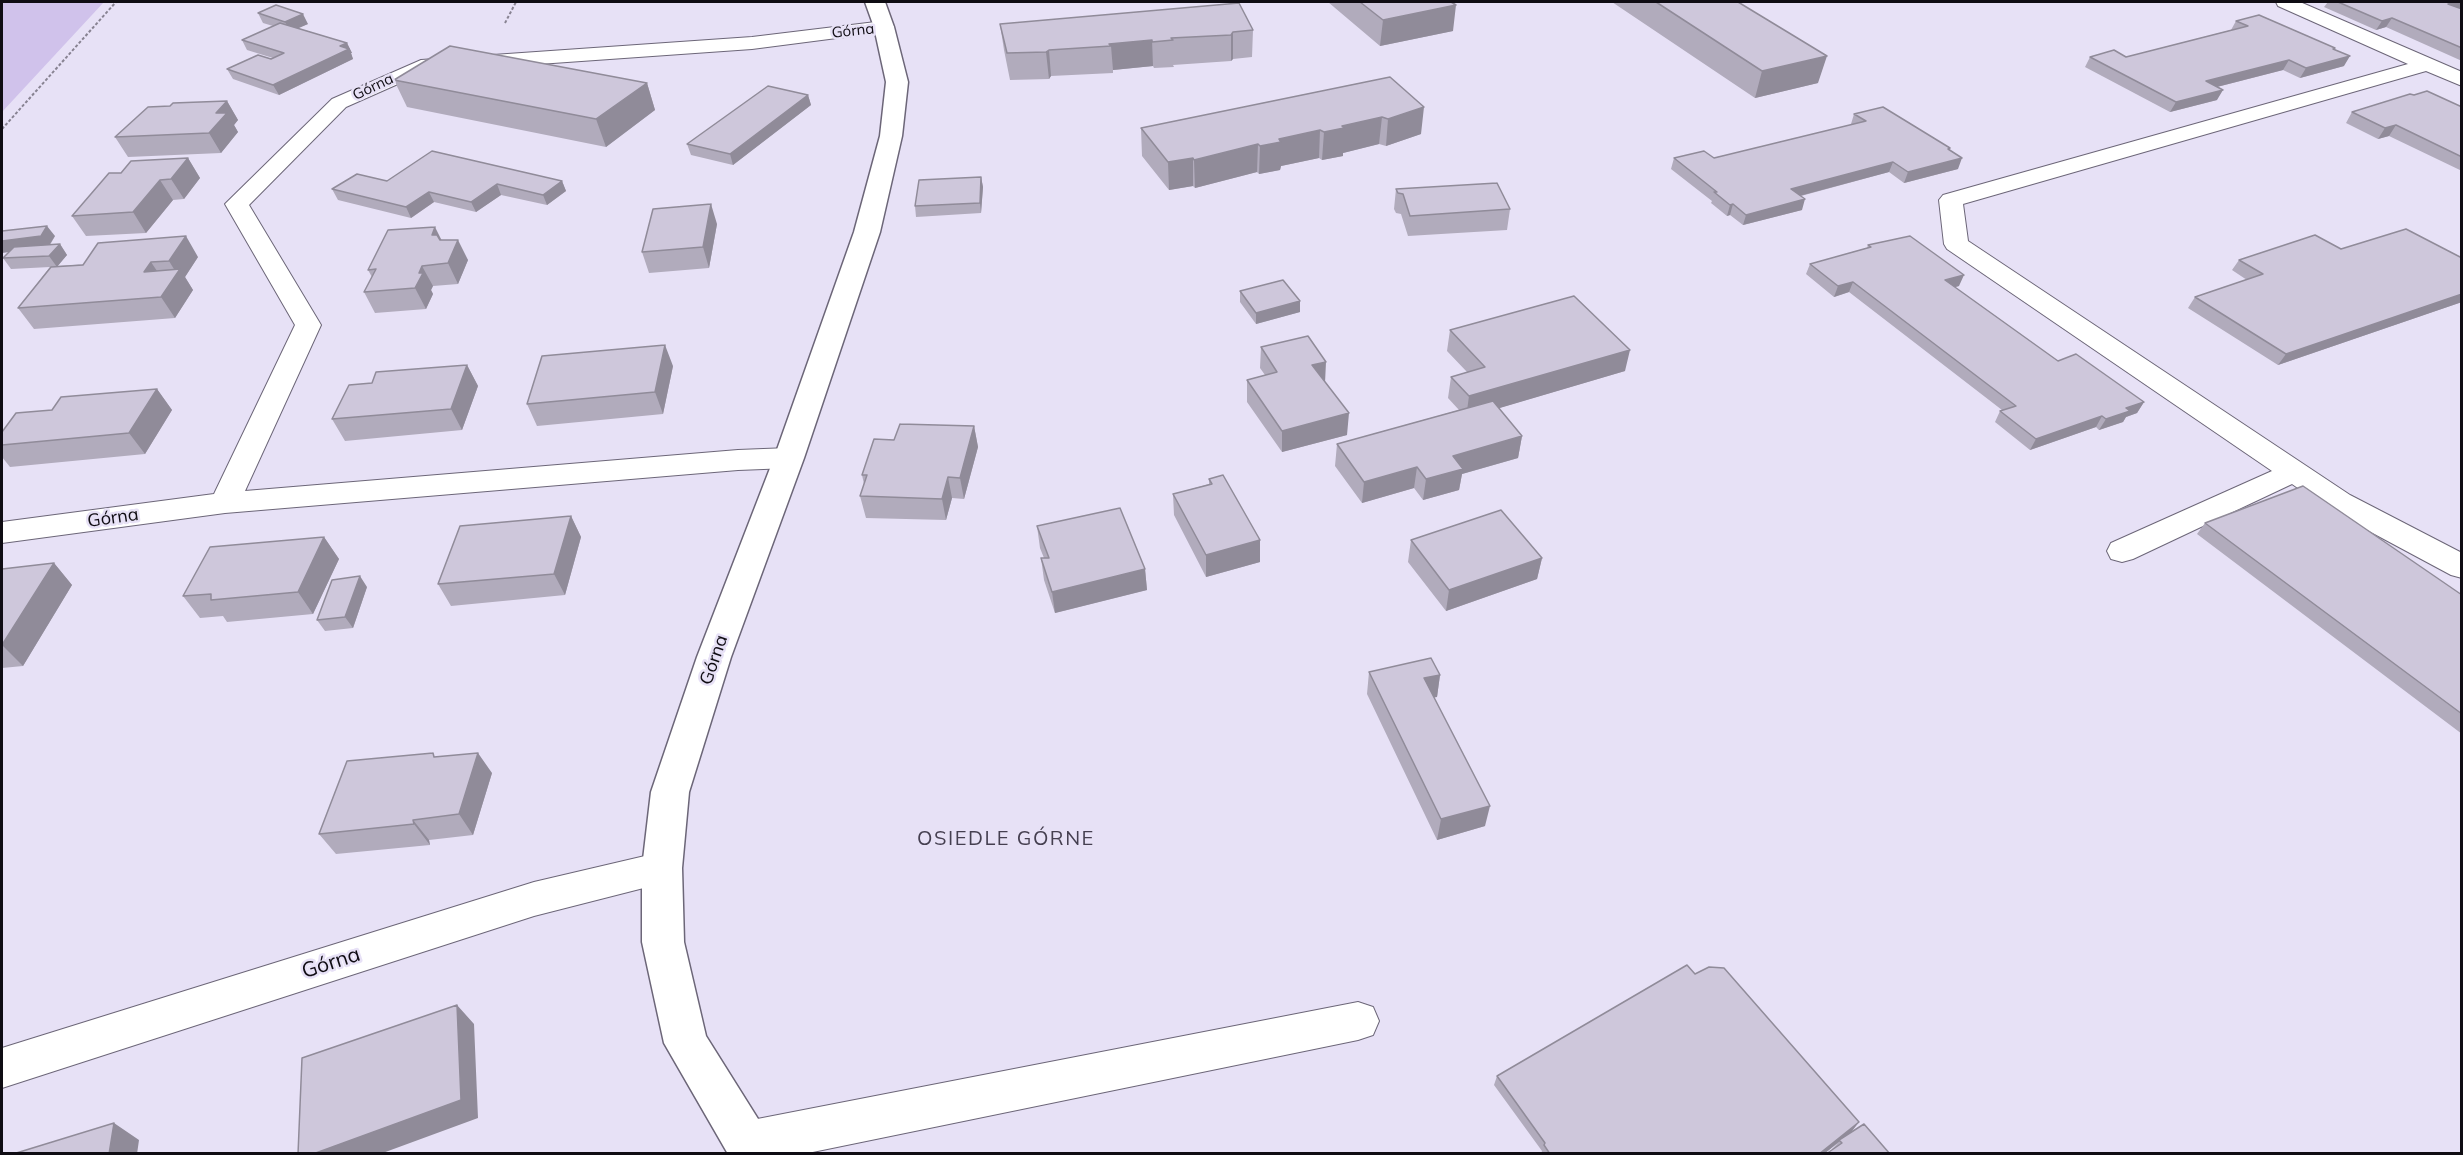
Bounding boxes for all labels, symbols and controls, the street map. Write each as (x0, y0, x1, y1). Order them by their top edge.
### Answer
street label: Górna (831, 20, 875, 42)
street label: Górna (350, 70, 396, 104)
street label: Górna (86, 504, 140, 532)
street label: Górna (695, 632, 733, 688)
district label: OSIEDLE GÓRNE (917, 827, 1095, 851)
street label: Górna (299, 942, 363, 984)

